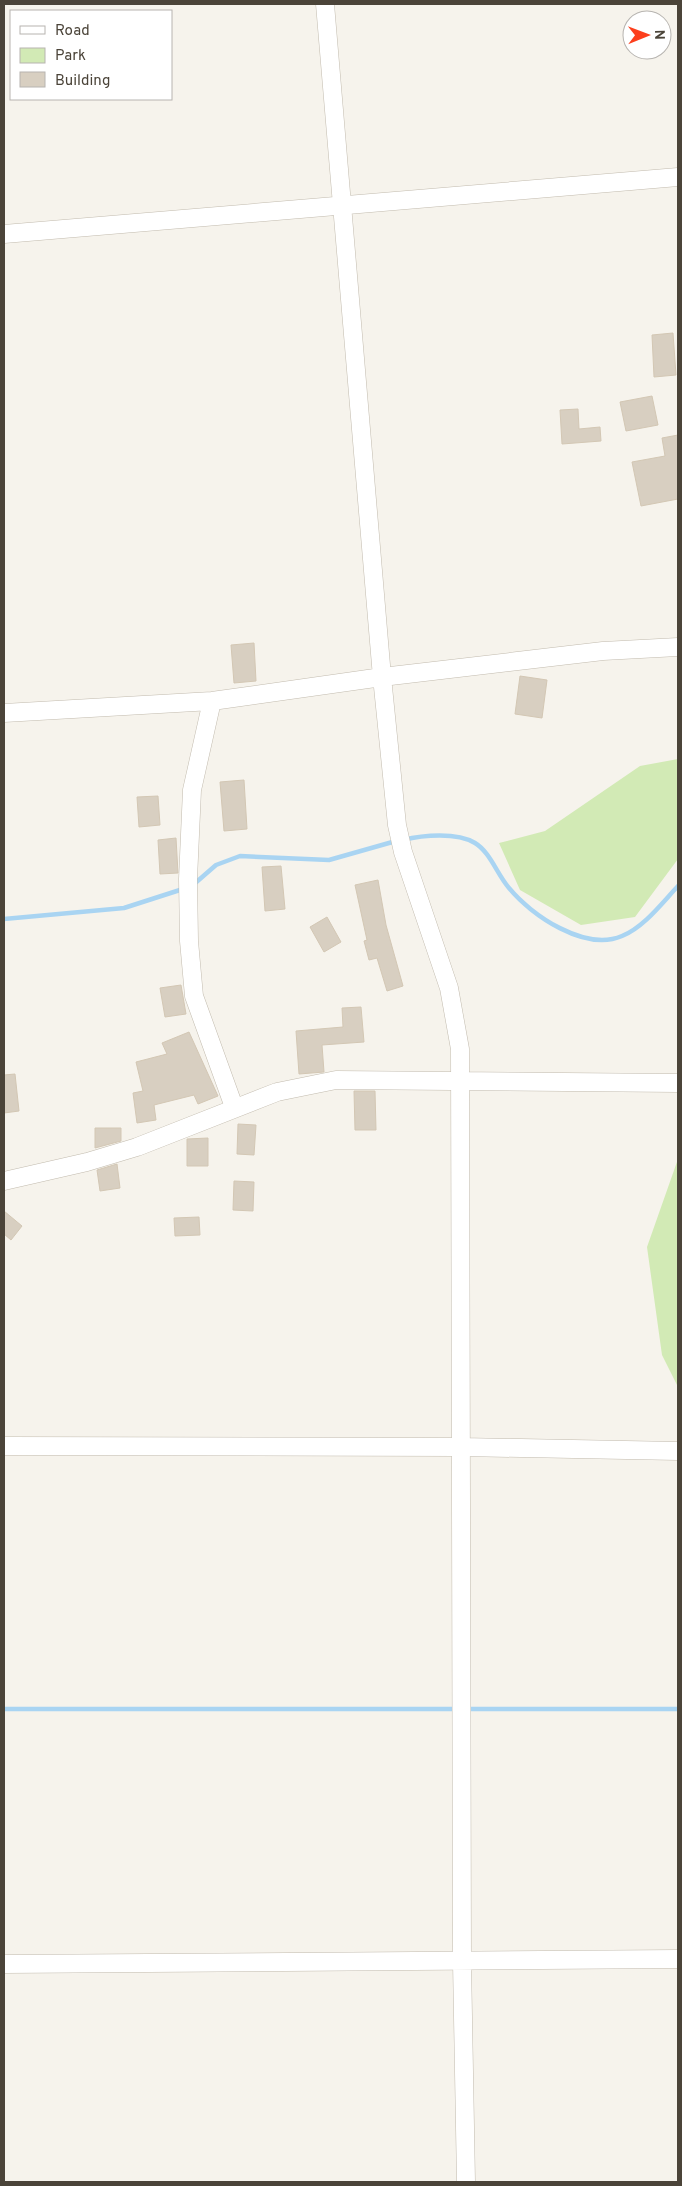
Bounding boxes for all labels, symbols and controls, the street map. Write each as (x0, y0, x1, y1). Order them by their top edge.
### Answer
legend (10, 10, 172, 100)
north arrow (622, 10, 672, 60)
text: Road (55, 22, 90, 41)
text: N (650, 30, 667, 40)
text: Park (55, 47, 86, 66)
text: Building (55, 72, 110, 91)

